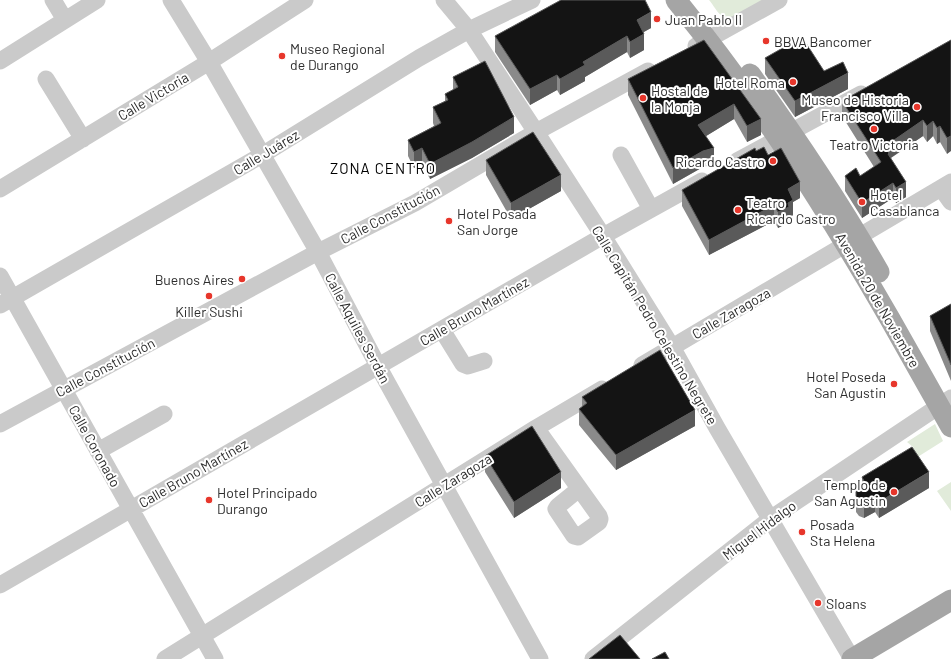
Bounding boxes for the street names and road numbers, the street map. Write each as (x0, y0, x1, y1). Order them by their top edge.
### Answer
street label: Calle Victoria (114, 68, 192, 124)
street label: Calle Juárez (230, 126, 302, 178)
street label: Calle Constitución (338, 181, 442, 247)
street label: Calle Capitán Pedro Celestino Negrete (589, 222, 721, 428)
street label: Avenida 20 de Noviembre (832, 229, 924, 371)
street label: Calle Aquiles Serdán (322, 270, 394, 386)
street label: Calle Bruno Martínez (416, 273, 532, 349)
street label: Calle Zaragoza (689, 284, 773, 342)
street label: Calle Constitución (53, 334, 157, 400)
street label: Calle Coronado (66, 402, 124, 490)
street label: Calle Bruno Martínez (135, 435, 251, 511)
street label: Calle Zaragoza (411, 450, 495, 510)
street label: Miguel Hidalgo (719, 497, 799, 563)

